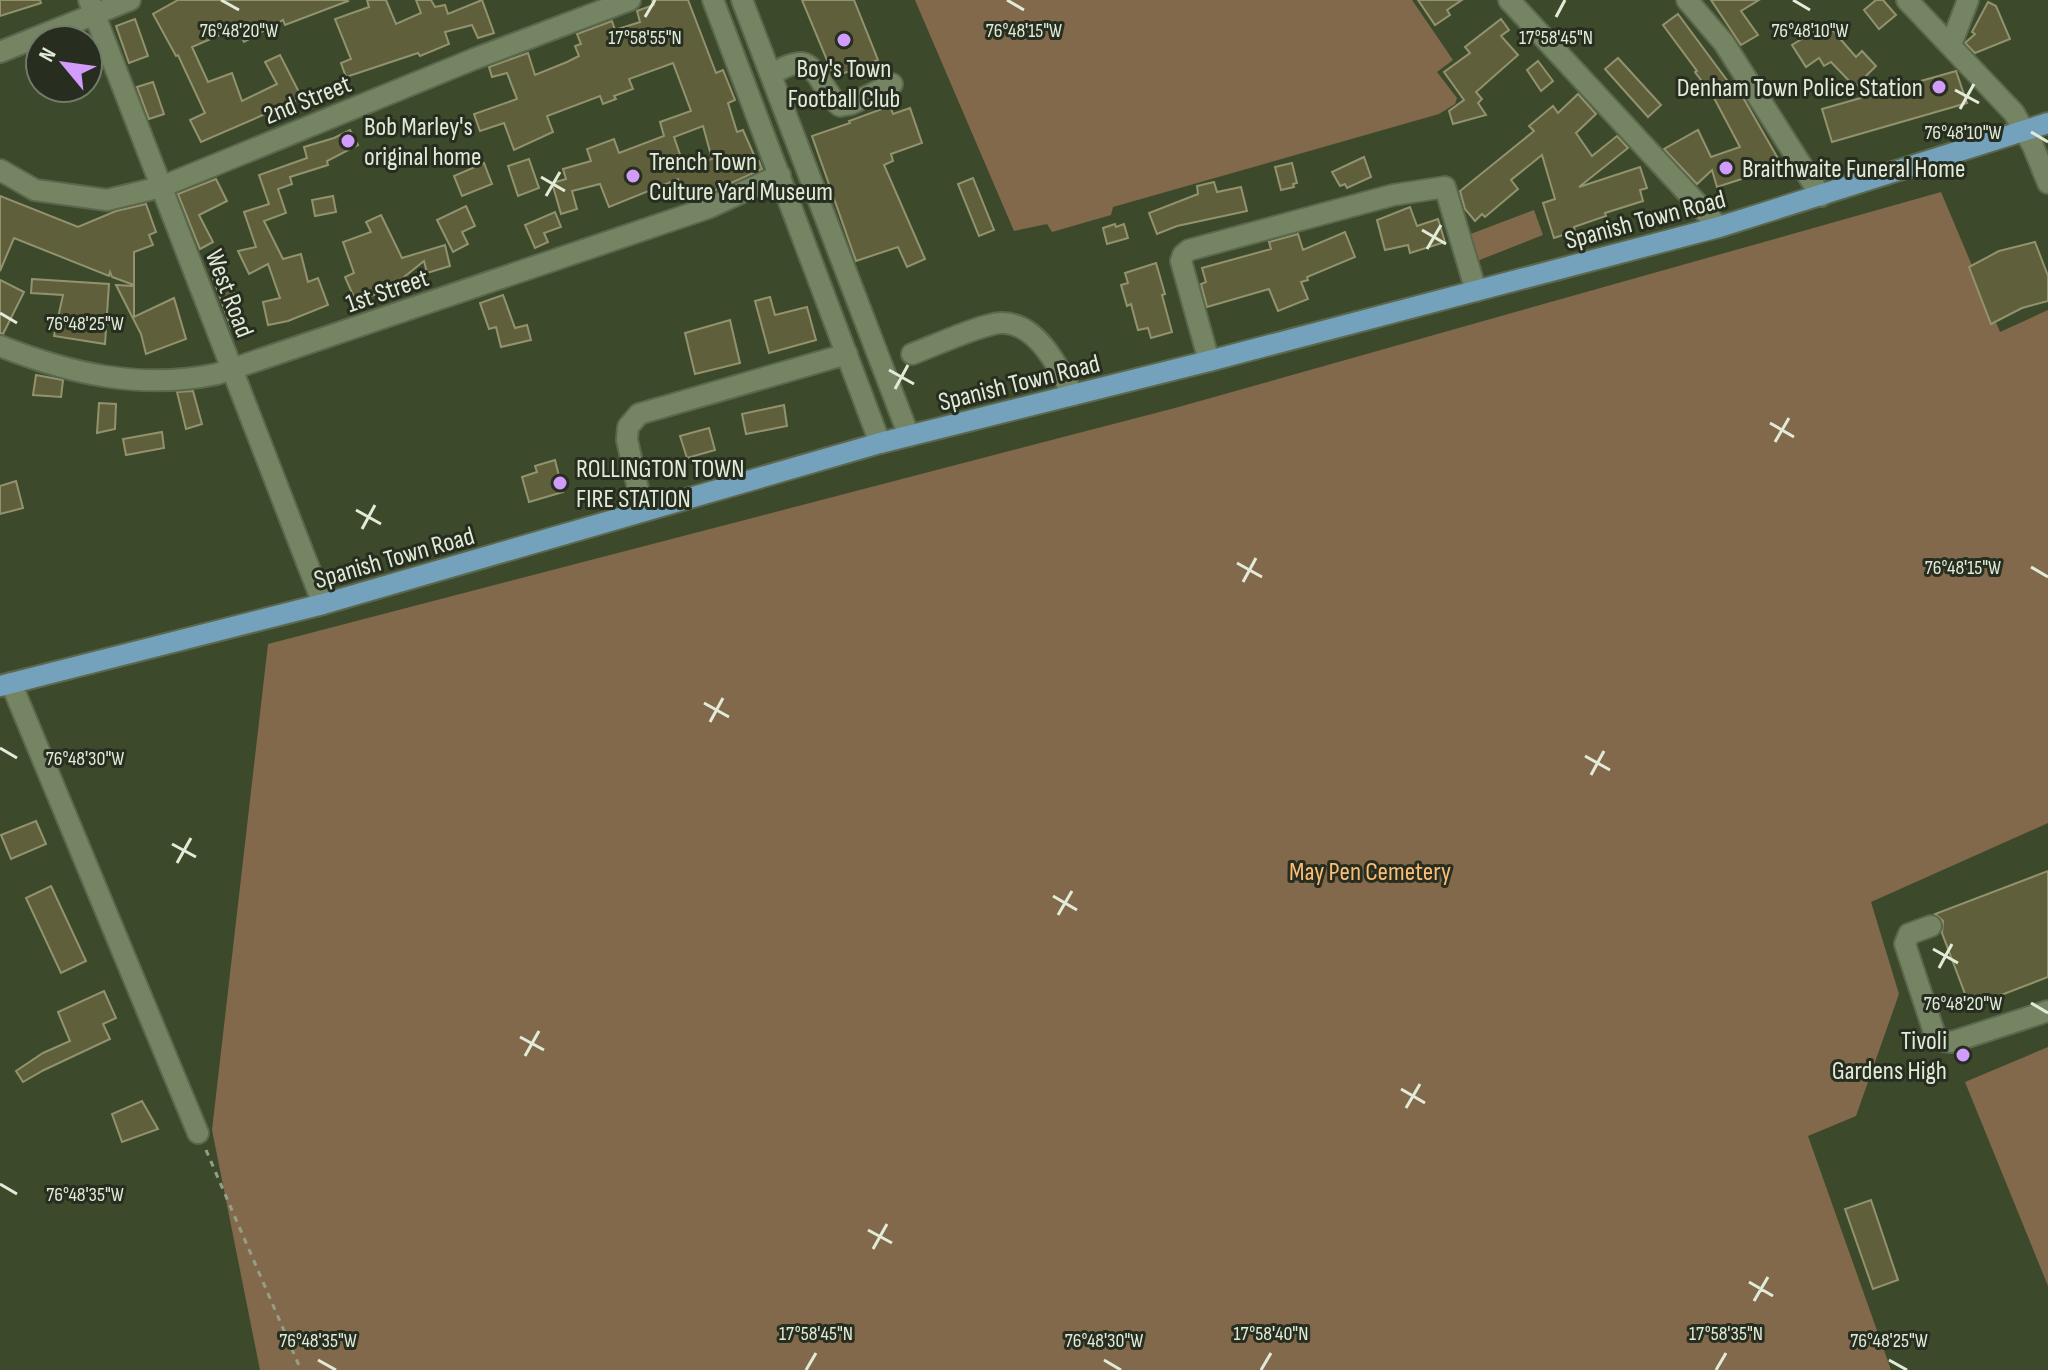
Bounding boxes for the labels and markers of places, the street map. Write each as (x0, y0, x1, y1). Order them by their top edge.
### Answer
marker: Boy's Town Football Club (835, 31, 853, 49)
place label: Boy's Town Football Club (788, 54, 900, 115)
place label: Denham Town Police Station (1677, 73, 1923, 104)
marker: Denham Town Police Station (1930, 78, 1948, 96)
place label: Bob Marley's original home (364, 112, 481, 173)
marker: Bob Marley's original home (339, 132, 357, 150)
place label: Trench Town Culture Yard Museum (649, 147, 833, 208)
place label: Braithwaite Funeral Home (1742, 154, 1965, 185)
marker: Braithwaite Funeral Home (1717, 159, 1735, 177)
marker: Trench Town Culture Yard Museum (624, 167, 642, 185)
place label: ROLLINGTON TOWN FIRE STATION (576, 454, 744, 515)
marker: ROLLINGTON TOWN FIRE STATION (551, 474, 569, 492)
place label: Tivoli Gardens High (1832, 1026, 1947, 1087)
marker: Tivoli Gardens High (1954, 1046, 1972, 1064)

